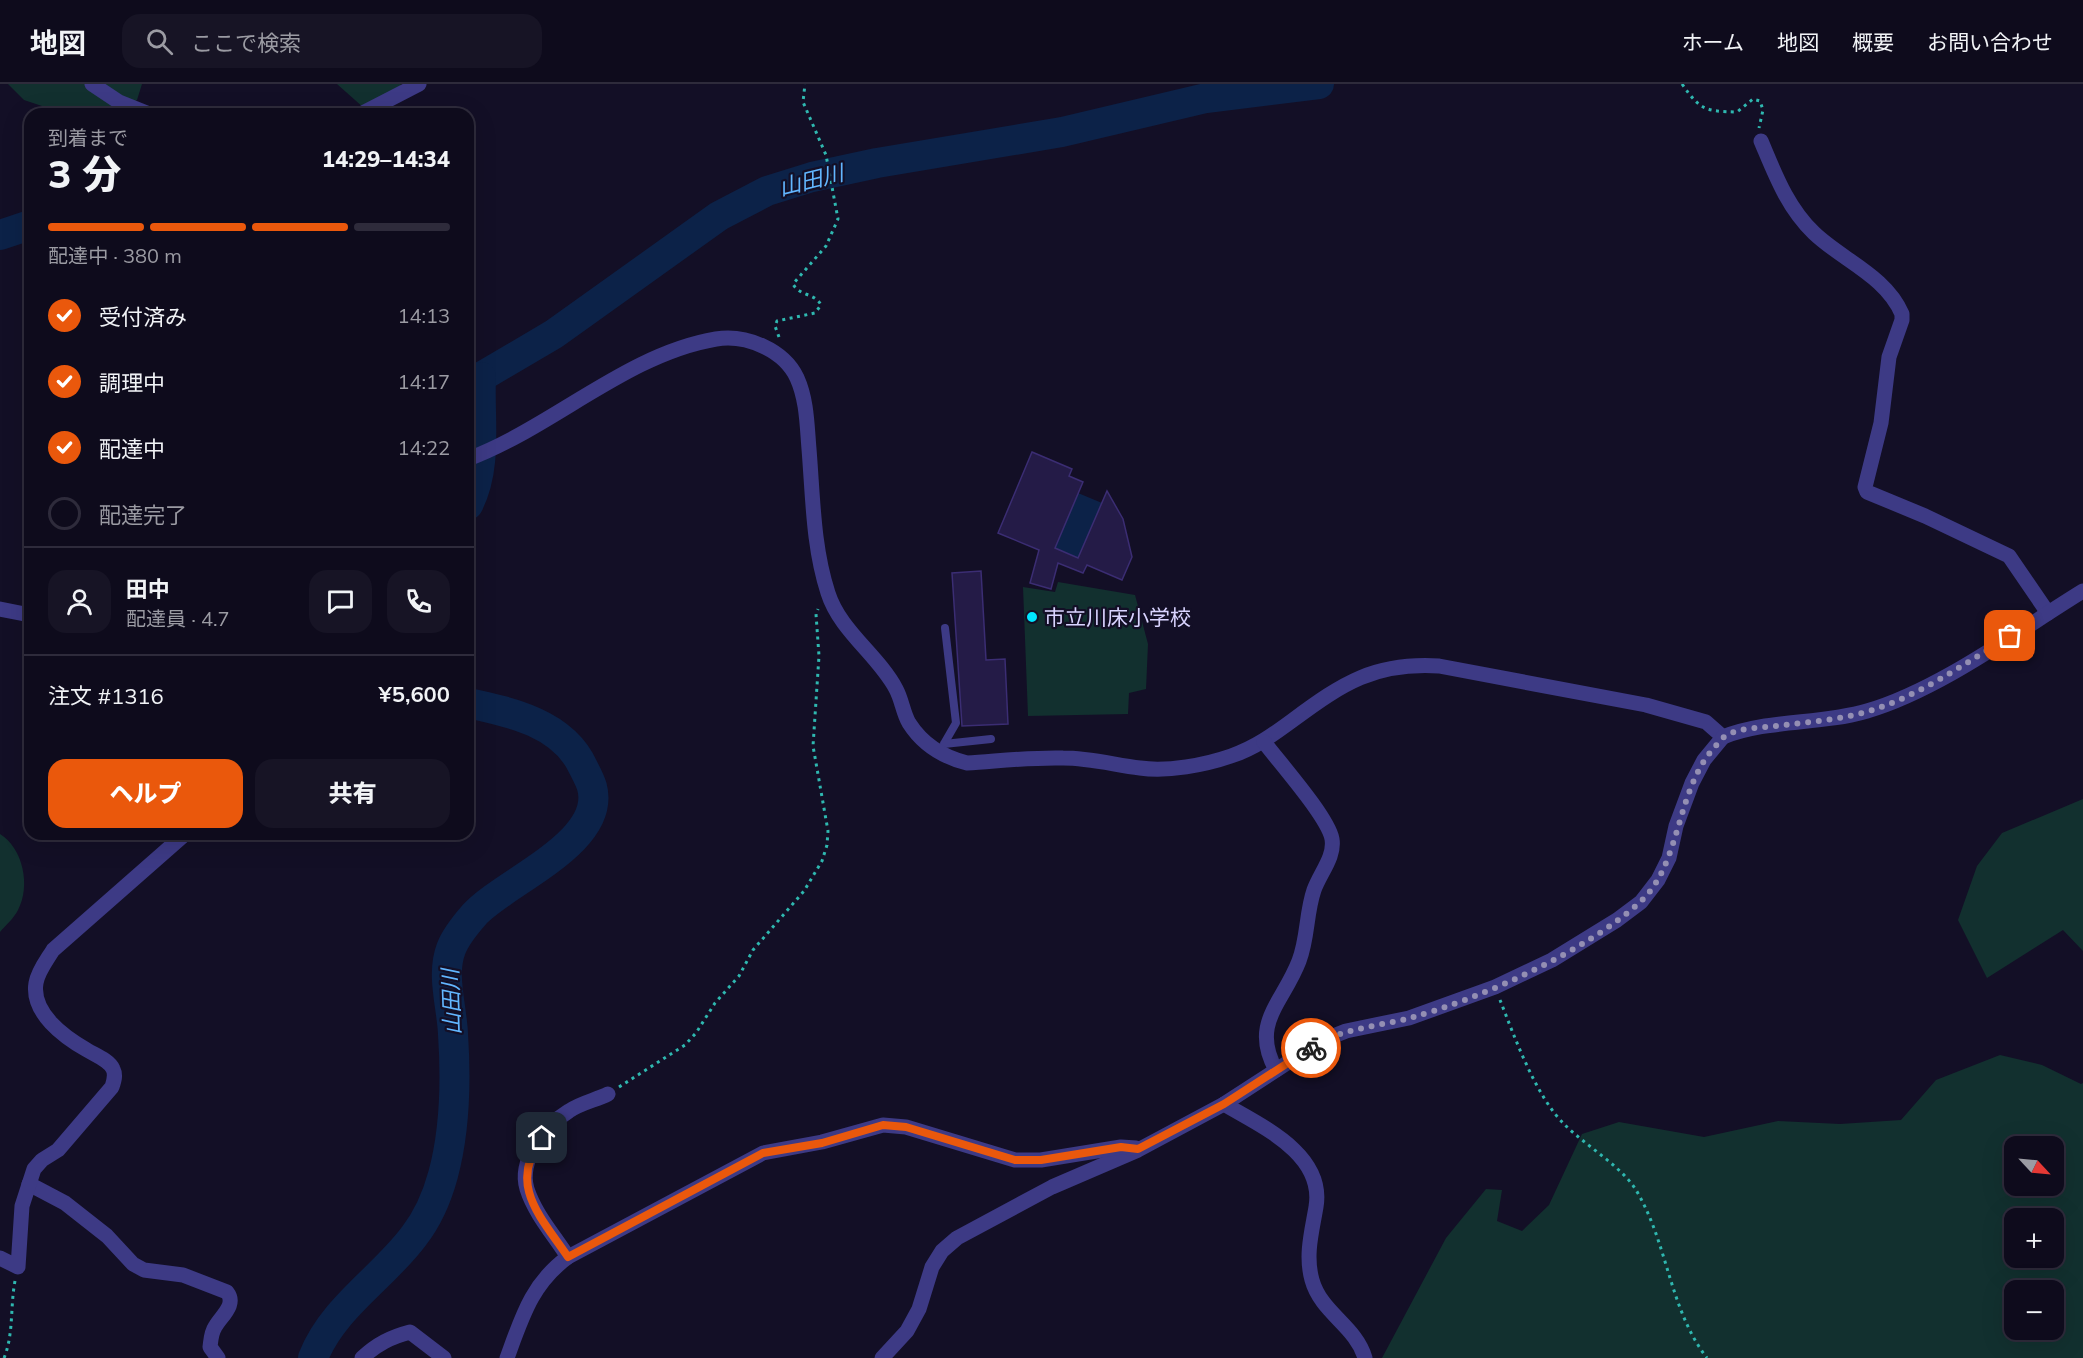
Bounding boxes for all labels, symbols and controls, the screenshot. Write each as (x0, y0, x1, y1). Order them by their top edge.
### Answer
search box (122, 14, 542, 68)
text: 地図 (30, 25, 86, 60)
icon: search (143, 25, 176, 58)
text: ここで検索 (191, 29, 301, 57)
text: ホーム (1682, 29, 1744, 55)
text: 地図 (1777, 29, 1819, 55)
text: 概要 (1852, 29, 1894, 55)
text: お問い合わせ (1927, 29, 2053, 55)
text: 到着まで (48, 125, 128, 150)
text: 14:29–14:34 (322, 145, 450, 173)
text: 3 分 (48, 149, 121, 198)
water label: 山田川 (776, 158, 848, 202)
text: 配達中 · 380 m (48, 243, 182, 268)
icon: check (48, 299, 81, 332)
text: 受付済み (99, 303, 187, 331)
text: 14:13 (397, 303, 450, 328)
icon: check (48, 365, 81, 398)
text: 調理中 (99, 369, 165, 397)
text: 14:17 (397, 369, 450, 394)
icon: check (48, 431, 81, 464)
text: 配達中 (99, 435, 165, 463)
text: 14:22 (397, 435, 450, 460)
text: 配達完了 (99, 501, 187, 529)
button: person (48, 570, 111, 633)
button: chat (309, 570, 372, 633)
button: phone (387, 570, 450, 633)
text: 田中 (126, 575, 170, 603)
place label: 市立川床小学校 (1044, 604, 1191, 630)
text: 配達員 · 4.7 (126, 606, 230, 631)
marker: 市立川床小学校 (1025, 610, 1039, 624)
pin (1984, 610, 2035, 661)
icon: bag (1993, 619, 2026, 652)
text: ¥5,600 (379, 680, 450, 708)
text: 注文 #1316 (48, 682, 164, 710)
button: ヘルプ (48, 759, 243, 828)
button: 共有 (255, 759, 450, 828)
water label: 山田川 (436, 967, 466, 1035)
courier (1281, 1018, 1341, 1078)
icon: bike (1295, 1032, 1328, 1065)
pin (516, 1112, 567, 1163)
icon: home (525, 1121, 558, 1154)
north arrow (2004, 1136, 2064, 1196)
map controls (2004, 1136, 2064, 1340)
button: + (2004, 1208, 2064, 1268)
button: − (2004, 1280, 2064, 1340)

